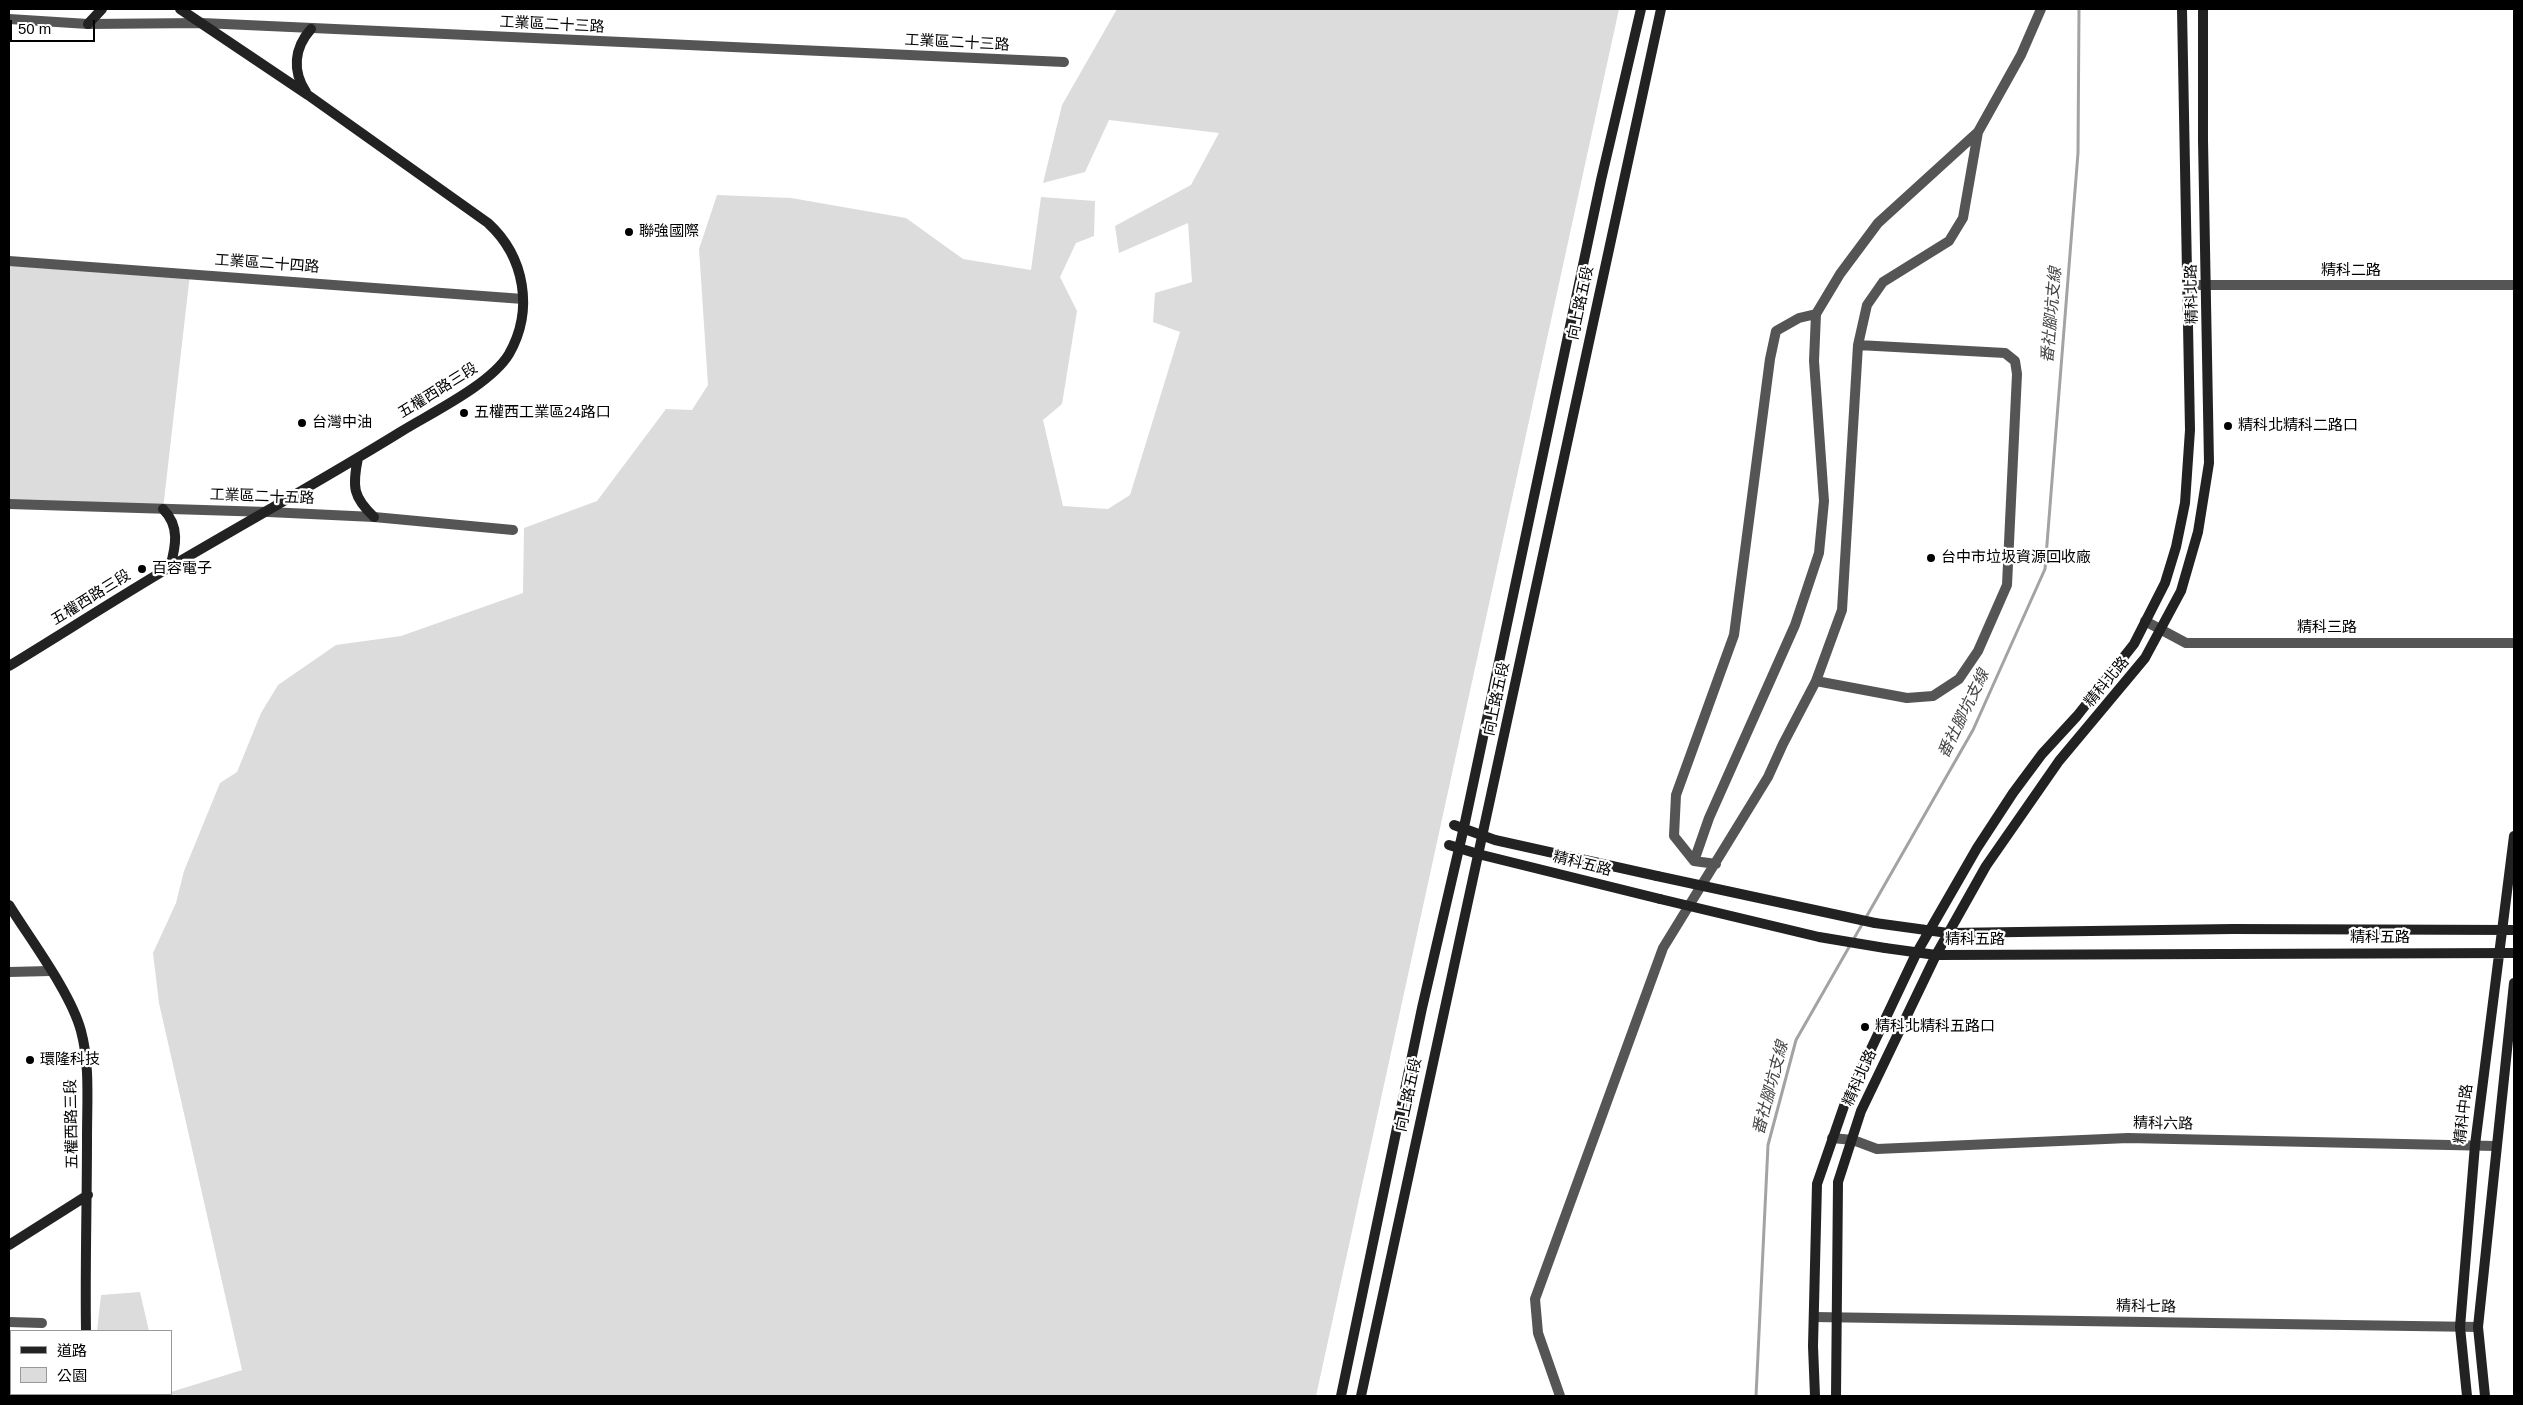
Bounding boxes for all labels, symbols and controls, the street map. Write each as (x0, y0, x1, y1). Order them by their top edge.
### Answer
scale bar (12, 10, 98, 42)
street label: 工業區二十三路 (499, 13, 605, 37)
text: 50 m (18, 20, 51, 37)
street label: 工業區二十三路 (904, 31, 1010, 55)
place label: 聯強國際 (639, 223, 699, 241)
marker: 聯強國際 (623, 226, 635, 238)
street label: 工業區二十四路 (214, 251, 320, 277)
street label: 精科二路 (2321, 262, 2381, 280)
street label: 向上路五段 (1564, 264, 1598, 342)
street label: 精科北路 (2182, 264, 2202, 324)
water label: 番社腳坑支線 (2038, 266, 2066, 364)
street label: 五權西路三段 (395, 360, 481, 422)
place label: 五權西工業區24路口 (474, 404, 611, 422)
marker: 五權西工業區24路口 (458, 407, 470, 419)
place label: 台灣中油 (312, 414, 372, 432)
marker: 台灣中油 (296, 417, 308, 429)
place label: 精科北精科二路口 (2238, 417, 2358, 435)
marker: 精科北精科二路口 (2222, 420, 2234, 432)
street label: 工業區二十五路 (209, 486, 315, 508)
place label: 台中市垃圾資源回收廠 (1941, 549, 2091, 567)
marker: 台中市垃圾資源回收廠 (1925, 552, 1937, 564)
place label: 百容電子 (152, 560, 212, 578)
marker: 百容電子 (136, 563, 148, 575)
street label: 五權西路三段 (48, 567, 134, 629)
street label: 精科三路 (2297, 619, 2357, 637)
street label: 精科北路 (2081, 653, 2133, 711)
street label: 向上路五段 (1480, 660, 1514, 738)
water label: 番社腳坑支線 (1934, 667, 1994, 761)
street label: 精科五路 (1551, 848, 1613, 880)
street label: 精科五路 (2350, 929, 2410, 947)
street label: 精科五路 (1945, 931, 2005, 949)
place label: 精科北精科五路口 (1875, 1018, 1995, 1036)
marker: 精科北精科五路口 (1859, 1021, 1871, 1033)
water label: 番社腳坑支線 (1749, 1039, 1793, 1137)
street label: 精科北路 (1840, 1047, 1880, 1109)
place label: 環隆科技 (40, 1051, 100, 1069)
marker: 環隆科技 (24, 1054, 36, 1066)
street label: 向上路五段 (1392, 1056, 1426, 1134)
street label: 五權西路三段 (62, 1079, 82, 1169)
street label: 精科中路 (2451, 1083, 2477, 1145)
street label: 精科六路 (2133, 1114, 2193, 1134)
street label: 精科七路 (2116, 1297, 2176, 1317)
legend (10, 1330, 172, 1395)
text: 道路 (57, 1342, 87, 1359)
text: 公園 (57, 1367, 87, 1384)

